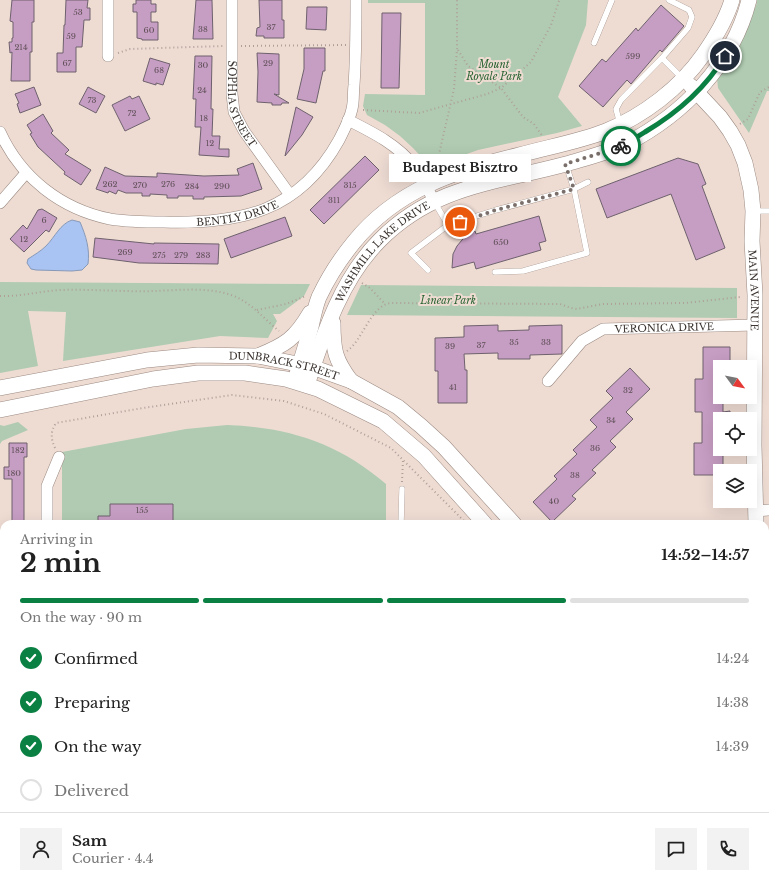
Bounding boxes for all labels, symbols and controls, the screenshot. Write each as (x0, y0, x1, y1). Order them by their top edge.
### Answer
house number: 53 (73, 7, 83, 17)
house number: 37 (267, 22, 276, 32)
house number: 38 (198, 24, 208, 34)
house number: 60 (144, 25, 155, 35)
house number: 59 (66, 31, 76, 41)
pin (708, 39, 742, 73)
house number: 214 (14, 42, 28, 52)
icon: home (714, 45, 736, 67)
house number: 599 (626, 51, 640, 61)
house number: 67 (62, 58, 73, 68)
house number: 29 (263, 58, 273, 68)
park label: Mount Royale Park (465, 58, 522, 83)
house number: 30 (198, 60, 209, 70)
street label: SOPHIA STREET (225, 60, 259, 150)
house number: 68 (154, 65, 164, 75)
house number: 24 (197, 85, 207, 95)
house number: 73 (88, 95, 97, 105)
house number: 72 (128, 108, 137, 118)
house number: 18 (200, 113, 208, 123)
courier (601, 126, 641, 166)
icon: bike (610, 135, 632, 157)
house number: 12 (206, 138, 214, 148)
callout: Budapest Bisztro (389, 154, 531, 182)
text: Budapest Bisztro (402, 159, 518, 176)
house number: 262 (103, 179, 118, 189)
house number: 276 (161, 179, 175, 189)
house number: 270 (133, 180, 148, 190)
house number: 315 (343, 180, 357, 190)
house number: 284 (185, 181, 200, 191)
house number: 290 (214, 181, 230, 191)
house number: 311 (328, 195, 340, 205)
street label: BENTLY DRIVE (196, 198, 281, 229)
street label: WASHMILL LAKE DRIVE (332, 199, 432, 305)
pin (443, 205, 477, 239)
icon: bag (449, 211, 471, 233)
house number: 6 (41, 215, 47, 225)
house number: 12 (20, 234, 28, 244)
house number: 650 (493, 237, 509, 247)
house number: 269 (117, 247, 133, 257)
street label: MAIN AVENUE (745, 249, 761, 331)
house number: 275 (152, 250, 166, 260)
house number: 279 (174, 250, 188, 260)
house number: 283 (196, 250, 210, 260)
park label: Linear Park (419, 294, 476, 307)
street label: VERONICA DRIVE (613, 320, 714, 336)
house number: 35 (509, 337, 519, 347)
house number: 33 (541, 337, 551, 347)
house number: 37 (477, 340, 486, 350)
house number: 39 (445, 341, 455, 351)
street label: DUNBRACK STREET (229, 350, 341, 383)
north arrow (713, 360, 757, 404)
map controls (713, 360, 757, 508)
house number: 41 (449, 382, 458, 392)
house number: 32 (623, 385, 633, 395)
button: locate (713, 412, 757, 456)
house number: 34 (606, 415, 616, 425)
house number: 36 (590, 443, 600, 453)
house number: 182 (11, 445, 25, 455)
button: layers (713, 464, 757, 508)
house number: 180 (7, 468, 21, 478)
house number: 38 (570, 470, 580, 480)
house number: 40 (549, 496, 559, 506)
house number: 155 (136, 505, 149, 515)
text: Arriving in (20, 531, 93, 548)
text: 14:52–14:57 (661, 545, 749, 564)
text: 2 min (20, 547, 101, 579)
text: On the way · 90 m (20, 609, 142, 626)
icon: check (20, 647, 42, 669)
text: Confirmed (54, 649, 138, 668)
text: 14:24 (716, 650, 749, 667)
icon: check (20, 691, 42, 713)
text: Preparing (54, 693, 130, 712)
text: 14:38 (716, 694, 749, 711)
icon: check (20, 735, 42, 757)
text: On the way (54, 737, 142, 756)
text: 14:39 (716, 738, 749, 755)
text: Delivered (54, 781, 129, 800)
button: person (20, 828, 62, 870)
button: chat (655, 828, 697, 870)
button: phone (707, 828, 749, 870)
text: Sam (72, 831, 107, 850)
text: Courier · 4.4 (72, 850, 153, 867)

